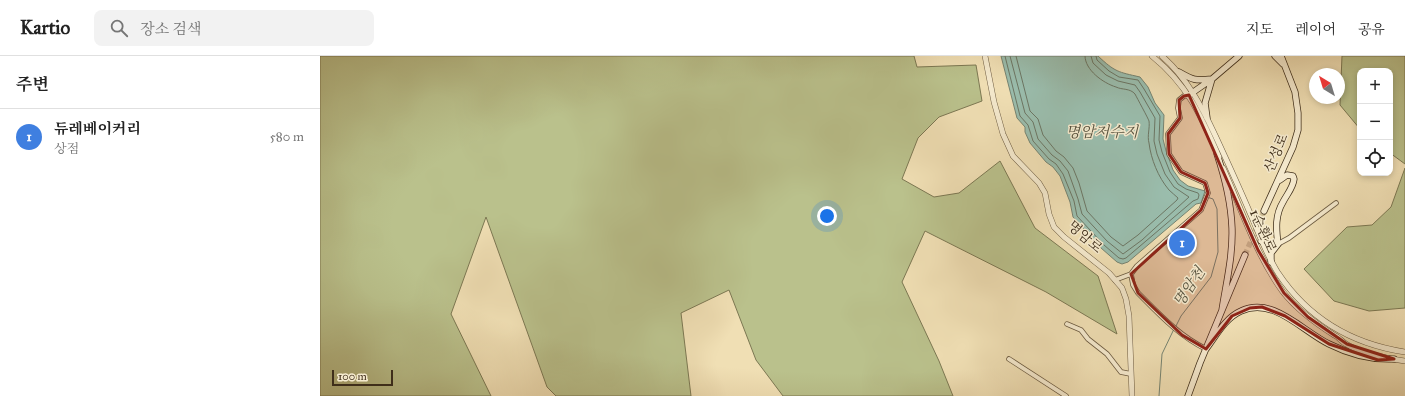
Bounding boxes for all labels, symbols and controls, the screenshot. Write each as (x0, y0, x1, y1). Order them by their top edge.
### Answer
search box (94, 10, 374, 46)
text: Kartio (20, 16, 70, 39)
icon: search (108, 17, 130, 39)
text: 장소 검색 (140, 20, 201, 38)
text: 지도 (1246, 21, 1273, 38)
text: 레이어 (1295, 21, 1336, 38)
text: 공유 (1358, 21, 1385, 38)
north arrow (1309, 68, 1345, 104)
map controls (1357, 68, 1393, 176)
button: + (1357, 68, 1393, 104)
text: 주변 (16, 74, 49, 95)
button: − (1357, 104, 1393, 140)
text: 듀레베이커리 (54, 120, 141, 138)
water label: 명암저수지 (1066, 123, 1140, 141)
text: 1 (26, 129, 32, 145)
text: 580 m (270, 129, 304, 145)
street label: 산성로 (1260, 131, 1292, 175)
button: locate (1357, 140, 1393, 176)
text: 상점 (54, 141, 79, 157)
your location (817, 206, 837, 226)
street label: 1순환로 (1246, 206, 1280, 256)
street label: 명암로 (1064, 217, 1106, 257)
pin: 1 (1169, 228, 1195, 258)
water label: 명암천 (1169, 263, 1209, 310)
scale bar (332, 368, 393, 387)
text: 100 m (338, 370, 367, 383)

